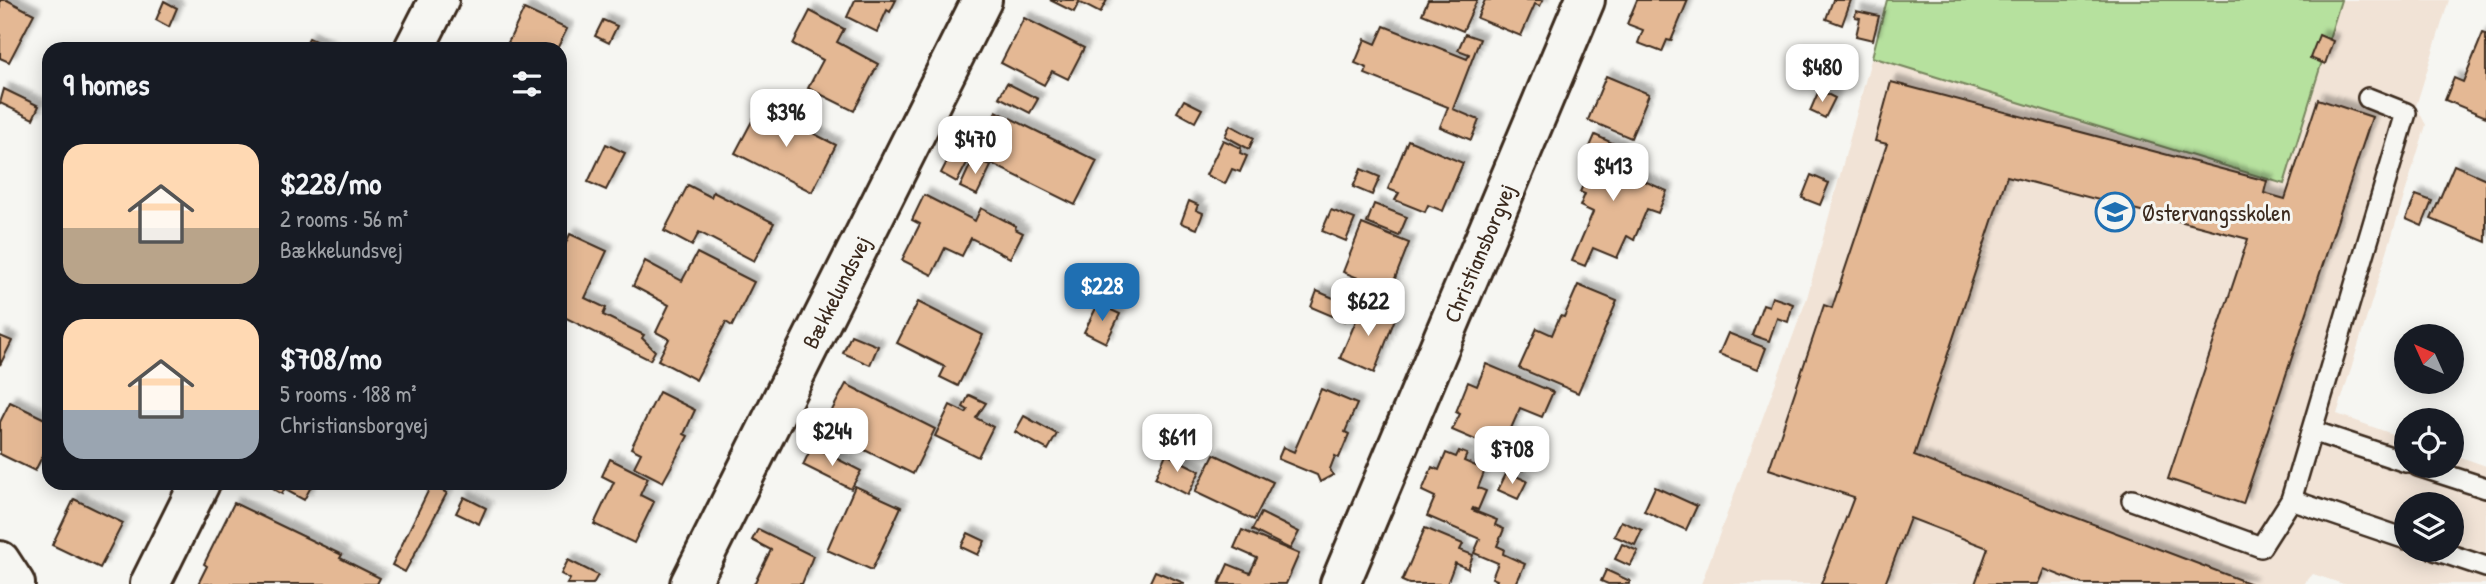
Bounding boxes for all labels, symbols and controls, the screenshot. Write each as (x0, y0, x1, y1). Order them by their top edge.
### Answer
pin: $480 (1781, 44, 1863, 104)
text: $480 (1802, 51, 1842, 82)
text: 9 homes (63, 64, 150, 104)
icon: filters (508, 65, 546, 103)
pin: $396 (745, 90, 827, 149)
text: $396 (766, 96, 806, 127)
pin: $470 (934, 116, 1016, 176)
text: $470 (954, 123, 996, 154)
pin: $413 (1572, 144, 1654, 203)
text: $413 (1594, 150, 1632, 181)
text: $228/mo (280, 163, 381, 203)
icon: home (119, 172, 203, 256)
street label: Christiansborgvej (1436, 179, 1522, 327)
school or university icon: Østervangsskolen (2094, 191, 2136, 233)
place label: Østervangsskolen (2142, 197, 2291, 228)
text: 2 rooms · 56 m² (280, 203, 408, 234)
street label: Bækkelundsvej (794, 230, 878, 354)
text: Bækkelundsvej (280, 234, 403, 265)
pin: $228 (1061, 264, 1143, 323)
text: $228 (1080, 270, 1124, 301)
pin: $622 (1327, 278, 1409, 338)
text: $622 (1347, 285, 1389, 316)
north arrow (2394, 324, 2464, 394)
map controls (2394, 324, 2464, 562)
text: $708/mo (280, 338, 382, 378)
icon: home (119, 347, 203, 431)
text: 5 rooms · 188 m² (280, 378, 417, 409)
pin: $244 (791, 408, 873, 468)
button: locate (2394, 408, 2464, 478)
text: Christiansborgvej (280, 409, 428, 440)
pin: $611 (1136, 414, 1218, 474)
text: $244 (812, 415, 852, 446)
text: $611 (1158, 421, 1196, 452)
pin: $708 (1471, 426, 1553, 486)
text: $708 (1490, 433, 1534, 464)
button: layers (2394, 492, 2464, 562)

